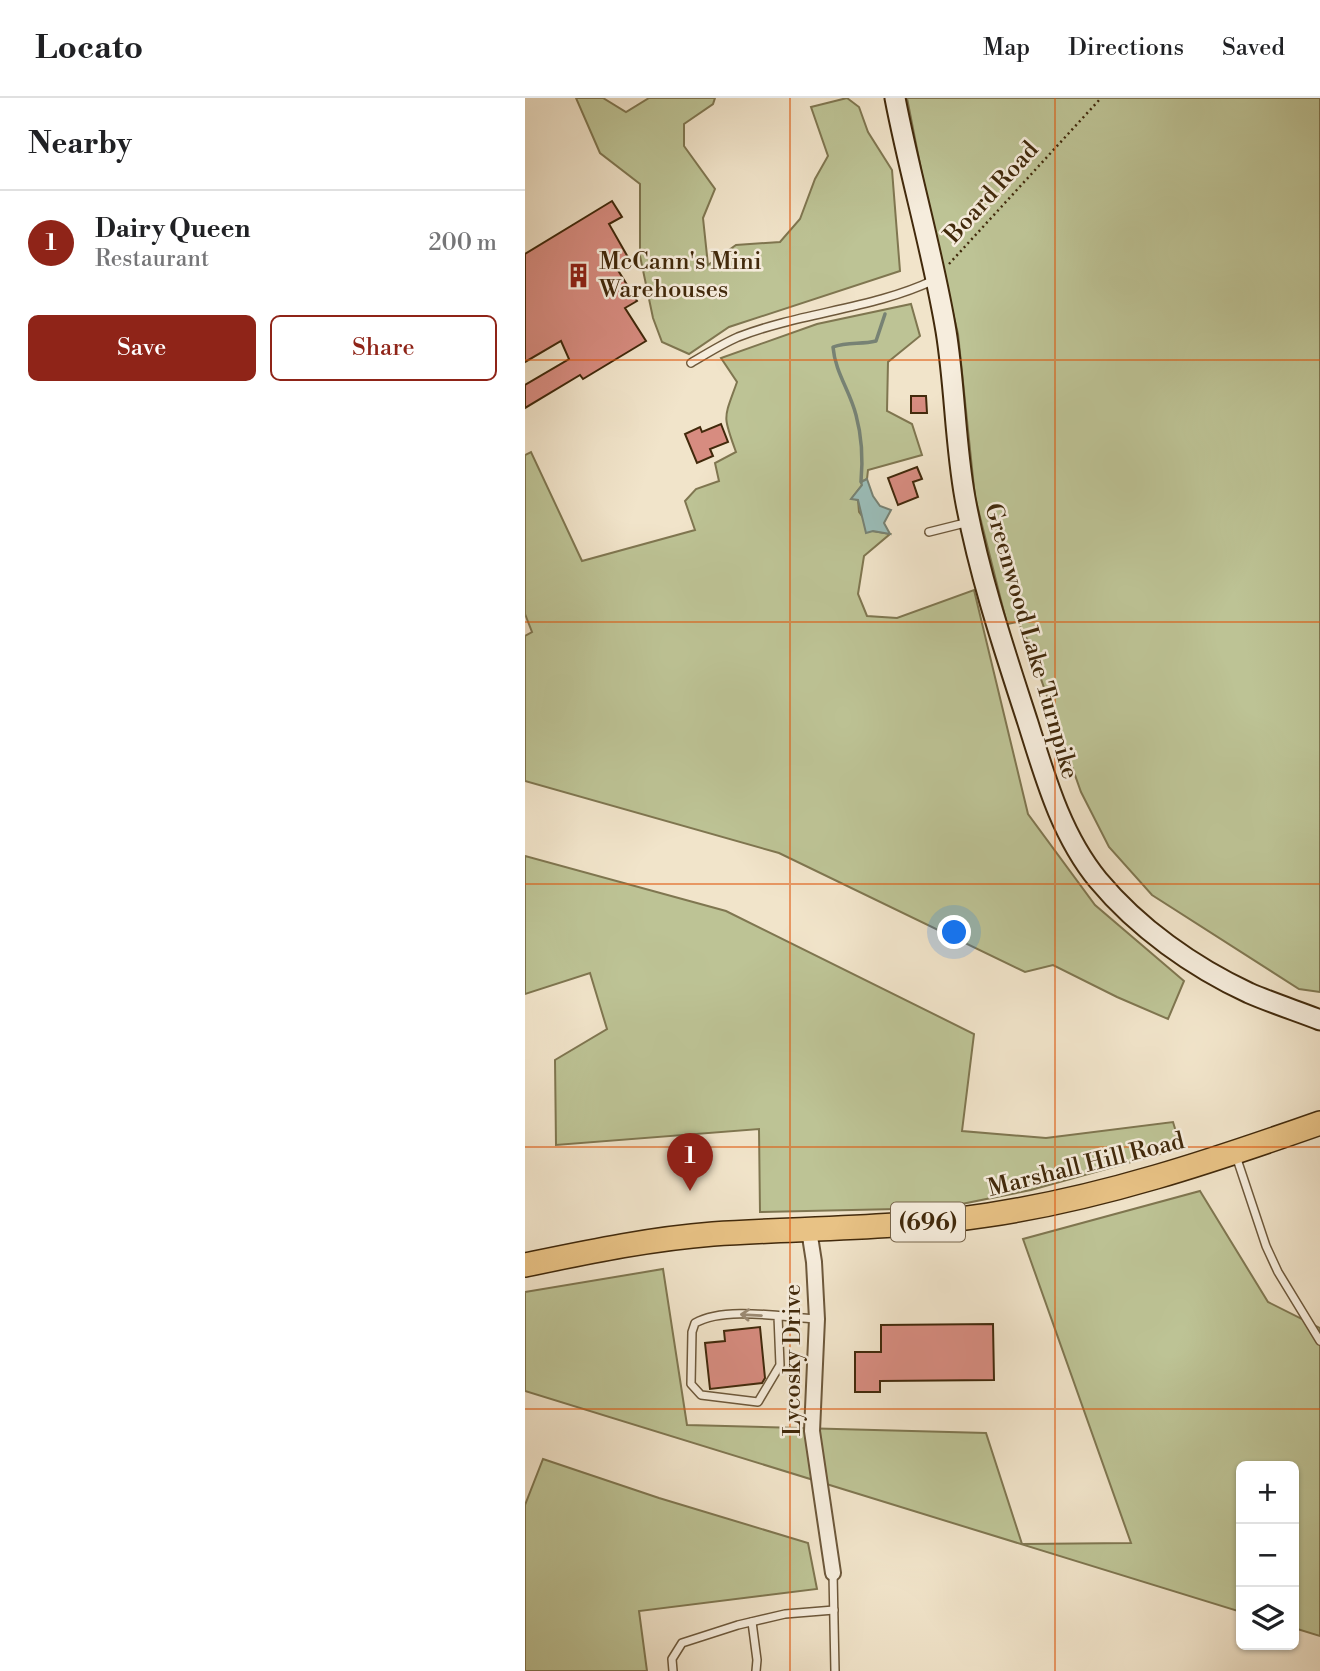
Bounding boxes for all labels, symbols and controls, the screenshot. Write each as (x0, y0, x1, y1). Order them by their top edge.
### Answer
text: Locato (35, 28, 143, 69)
text: Map (983, 33, 1030, 63)
text: Directions (1068, 33, 1184, 63)
text: Saved (1222, 33, 1285, 63)
text: Nearby (28, 125, 132, 163)
street label: Board Road (937, 135, 1046, 251)
text: Dairy Queen (95, 213, 251, 245)
text: 1 (45, 229, 57, 257)
text: 200 m (429, 229, 497, 257)
text: Restaurant (95, 245, 209, 273)
place label: McCann's Mini Warehouses (598, 247, 762, 305)
building icon: McCann's Mini Warehouses (565, 261, 593, 289)
button: Save (28, 315, 256, 381)
button: Share (270, 315, 497, 381)
street label: Greenwood Lake Turnpike (977, 500, 1085, 783)
your location (937, 915, 971, 949)
street label: Marshall Hill Road (985, 1126, 1188, 1204)
pin: 1 (667, 1133, 713, 1191)
road number: (696) (891, 1203, 965, 1242)
street label: Lycosky Drive (778, 1284, 808, 1436)
one-way arrow (740, 1309, 763, 1322)
map controls (1236, 1461, 1299, 1650)
button: + (1236, 1461, 1299, 1524)
button: − (1236, 1524, 1299, 1587)
button: layers (1236, 1587, 1299, 1650)

